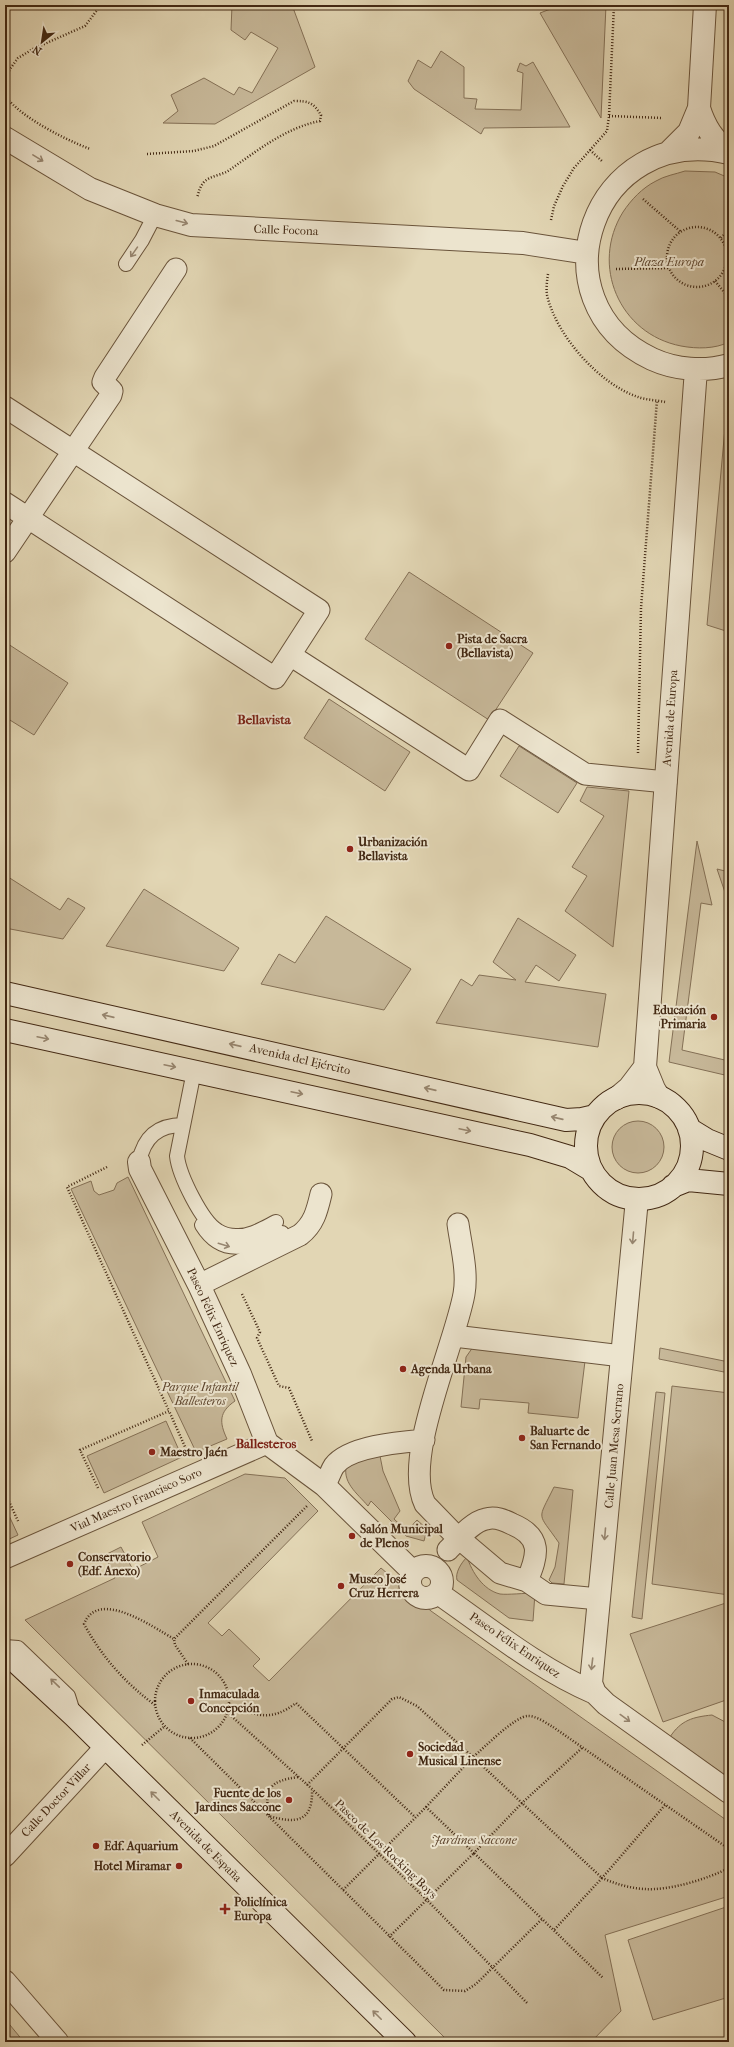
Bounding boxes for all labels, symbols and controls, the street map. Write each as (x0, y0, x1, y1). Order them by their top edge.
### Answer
north arrow (22, 22, 62, 62)
text: N (30, 42, 44, 58)
one-way arrow (32, 154, 43, 162)
one-way arrow (175, 219, 188, 226)
street label: Calle Focona (253, 222, 319, 238)
one-way arrow (130, 246, 138, 257)
park label: Plaza Europa (633, 255, 704, 269)
place label: Pista de Sacra (Bellavista) (457, 632, 528, 660)
marker: Pista de Sacra (Bellavista) (444, 641, 454, 651)
street label: Avenida de Europa (660, 669, 680, 768)
district label: Bellavista (237, 712, 292, 727)
place label: Urbanización Bellavista (357, 835, 428, 863)
marker: Urbanización Bellavista (345, 844, 355, 854)
place label: Educación Primaria (653, 1003, 707, 1031)
one-way arrow (102, 1012, 115, 1020)
marker: Educación Primaria (709, 1012, 719, 1022)
one-way arrow (36, 1034, 49, 1042)
one-way arrow (229, 1040, 242, 1048)
street label: Avenida del Ejército (247, 1040, 352, 1077)
one-way arrow (163, 1062, 176, 1070)
one-way arrow (424, 1084, 437, 1092)
one-way arrow (290, 1090, 303, 1098)
one-way arrow (551, 1113, 564, 1121)
one-way arrow (458, 1127, 471, 1135)
one-way arrow (630, 1231, 637, 1244)
one-way arrow (217, 1242, 230, 1249)
street label: Paseo Félix Enriquez (184, 1266, 242, 1369)
place label: Agenda Urbana (410, 1362, 492, 1377)
marker: Agenda Urbana (398, 1364, 408, 1374)
park label: Parque Infantil Ballesteros (161, 1380, 240, 1408)
street label: Calle Juan Mesa Serrano (602, 1383, 626, 1509)
place label: Baluarte de San Fernando (530, 1424, 601, 1452)
marker: Baluarte de San Fernando (517, 1433, 527, 1443)
district label: Ballesteros (236, 1436, 297, 1451)
place label: Maestro Jaén (159, 1445, 229, 1460)
marker: Maestro Jaén (147, 1447, 157, 1457)
street label: Vial Maestro Francisco Soro (67, 1465, 204, 1536)
place label: Salón Municipal de Plenos (360, 1522, 443, 1550)
one-way arrow (602, 1527, 609, 1540)
marker: Salón Municipal de Plenos (347, 1531, 357, 1541)
place label: Conservatorio (Edf. Anexo) (78, 1550, 151, 1578)
marker: Conservatorio (Edf. Anexo) (65, 1559, 75, 1569)
place label: Museo José Cruz Herrera (348, 1572, 419, 1600)
marker: Museo José Cruz Herrera (336, 1581, 346, 1591)
street label: Paseo Félix Enriquez (467, 1609, 564, 1681)
one-way arrow (588, 1657, 596, 1670)
one-way arrow (50, 1678, 60, 1688)
place label: Inmaculada Concepción (199, 1687, 260, 1716)
marker: Inmaculada Concepción (186, 1696, 196, 1706)
one-way arrow (619, 1714, 630, 1722)
place label: Sociedad Musical Linense (417, 1740, 501, 1768)
marker: Sociedad Musical Linense (405, 1749, 415, 1759)
street label: Calle Doctor Villar (18, 1760, 94, 1840)
place label: Fuente de los Jardines Saccone (193, 1786, 282, 1815)
one-way arrow (150, 1791, 160, 1801)
marker: Fuente de los Jardines Saccone (284, 1795, 294, 1805)
street label: Paseo de Los Rocking Boys (332, 1796, 441, 1902)
street label: Avenida de España (167, 1807, 245, 1885)
park label: Jardines Saccone (431, 1833, 518, 1847)
place label: Edf. Aquarium (104, 1839, 179, 1854)
marker: Edf. Aquarium (91, 1841, 101, 1851)
place label: Hotel Miramar (94, 1859, 172, 1873)
marker: Hotel Miramar (174, 1861, 184, 1871)
place label: Policlínica Europa (234, 1895, 288, 1924)
marker: Policlínica Europa (219, 1903, 231, 1915)
one-way arrow (372, 2010, 382, 2020)

